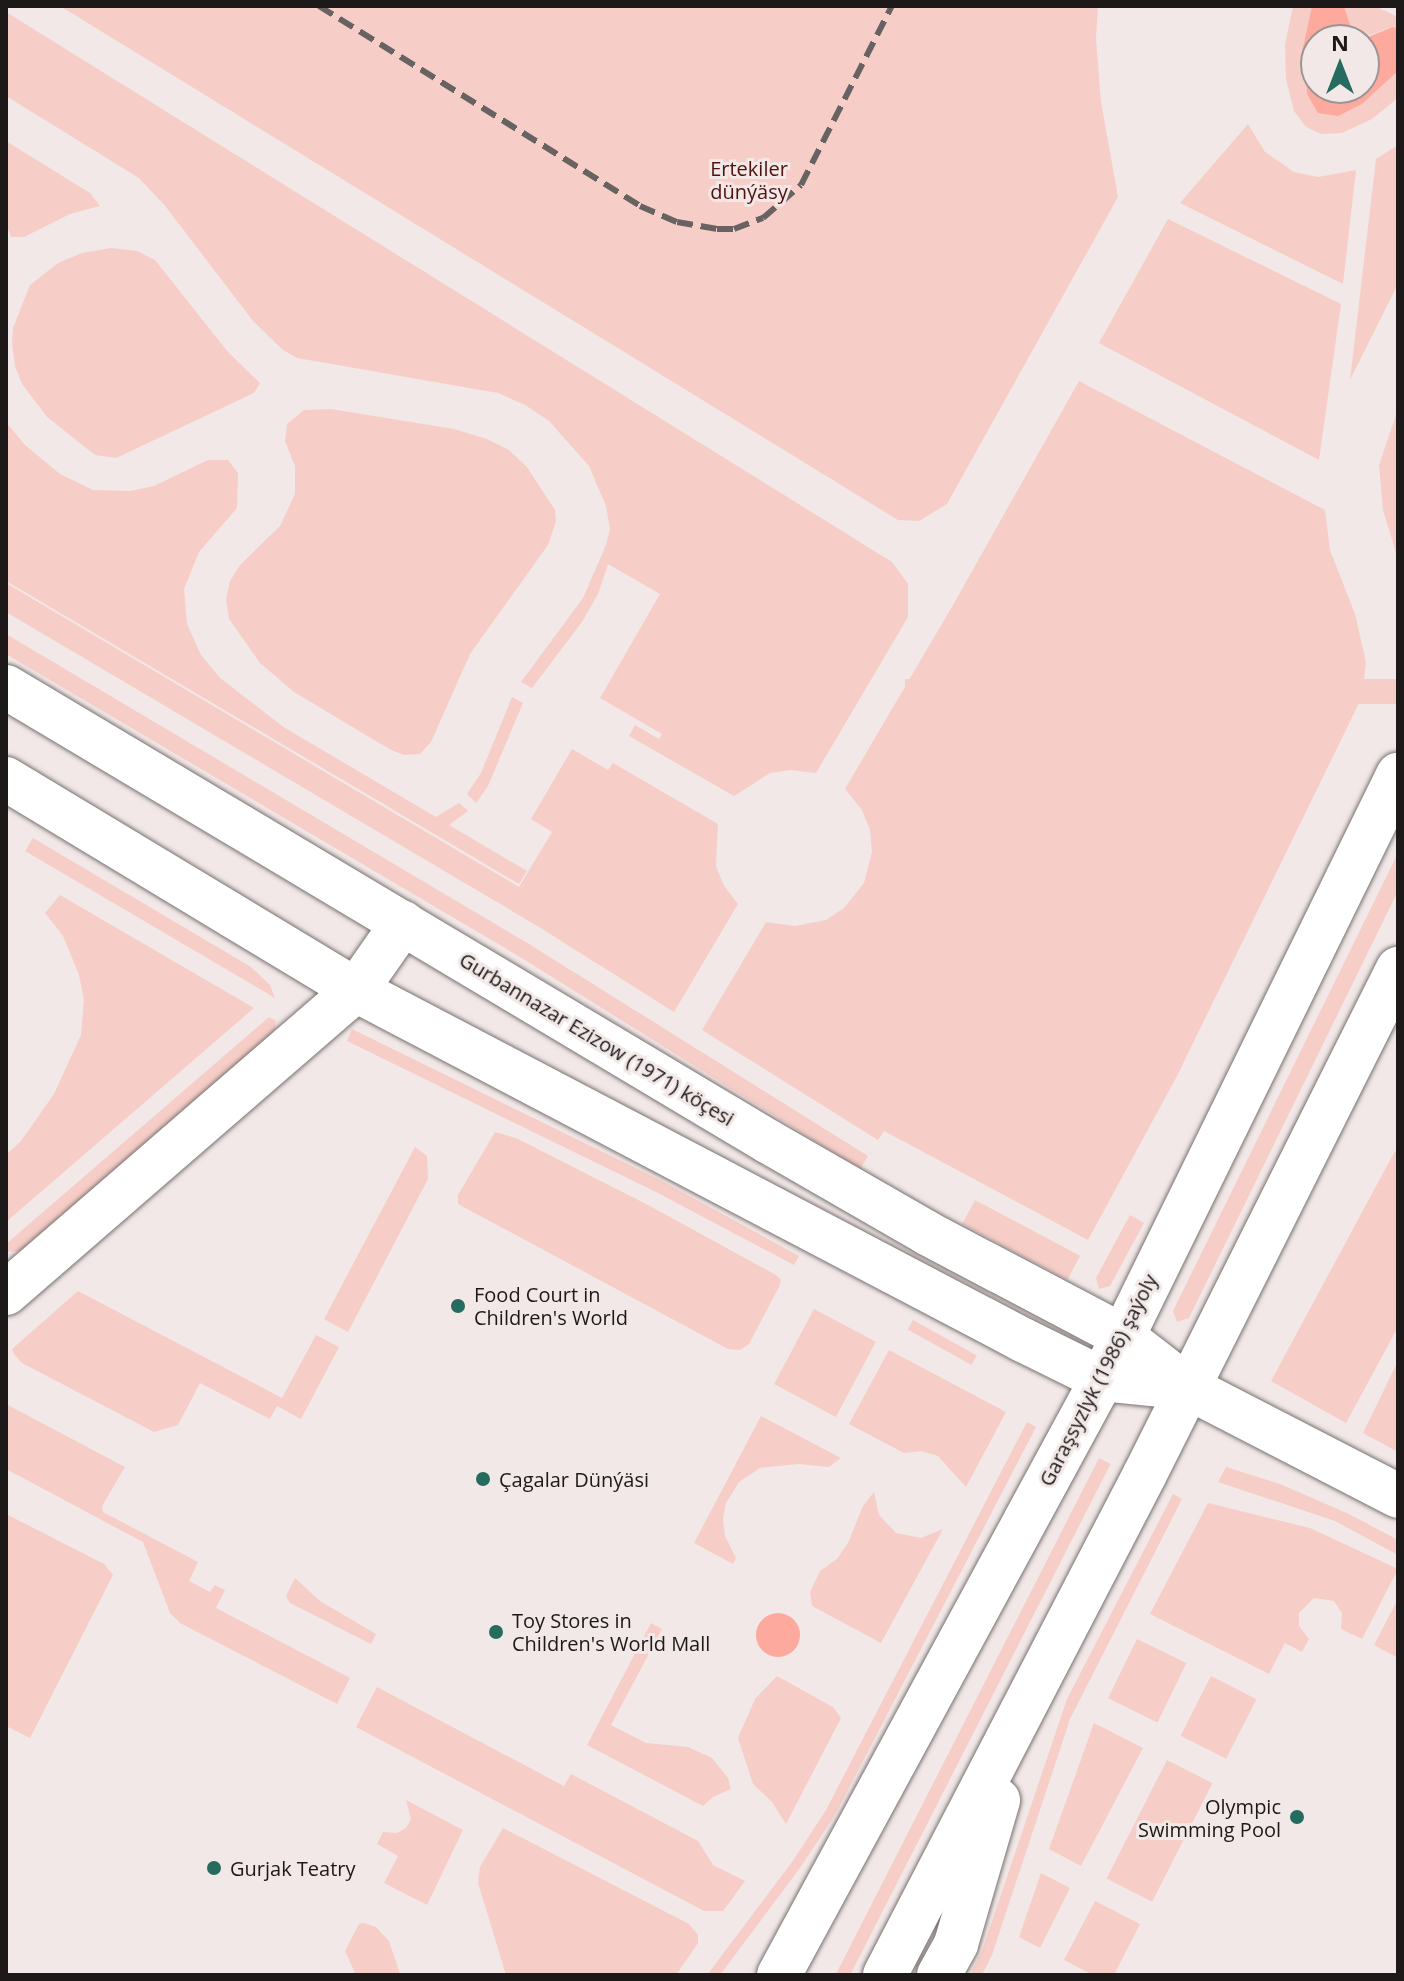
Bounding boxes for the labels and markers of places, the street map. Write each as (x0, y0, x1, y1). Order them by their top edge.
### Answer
place label: Food Court in Children's World (474, 1282, 628, 1329)
marker: Food Court in Children's World (449, 1297, 467, 1315)
place label: Çagalar Dünýäsi (499, 1467, 649, 1491)
marker: Çagalar Dünýäsi (474, 1470, 492, 1488)
place label: Toy Stores in Children's World Mall (512, 1608, 710, 1655)
marker: Toy Stores in Children's World Mall (487, 1623, 505, 1641)
place label: Olympic Swimming Pool (1138, 1794, 1281, 1841)
marker: Olympic Swimming Pool (1288, 1808, 1306, 1826)
place label: Gurjak Teatry (230, 1856, 356, 1880)
marker: Gurjak Teatry (205, 1859, 223, 1877)

